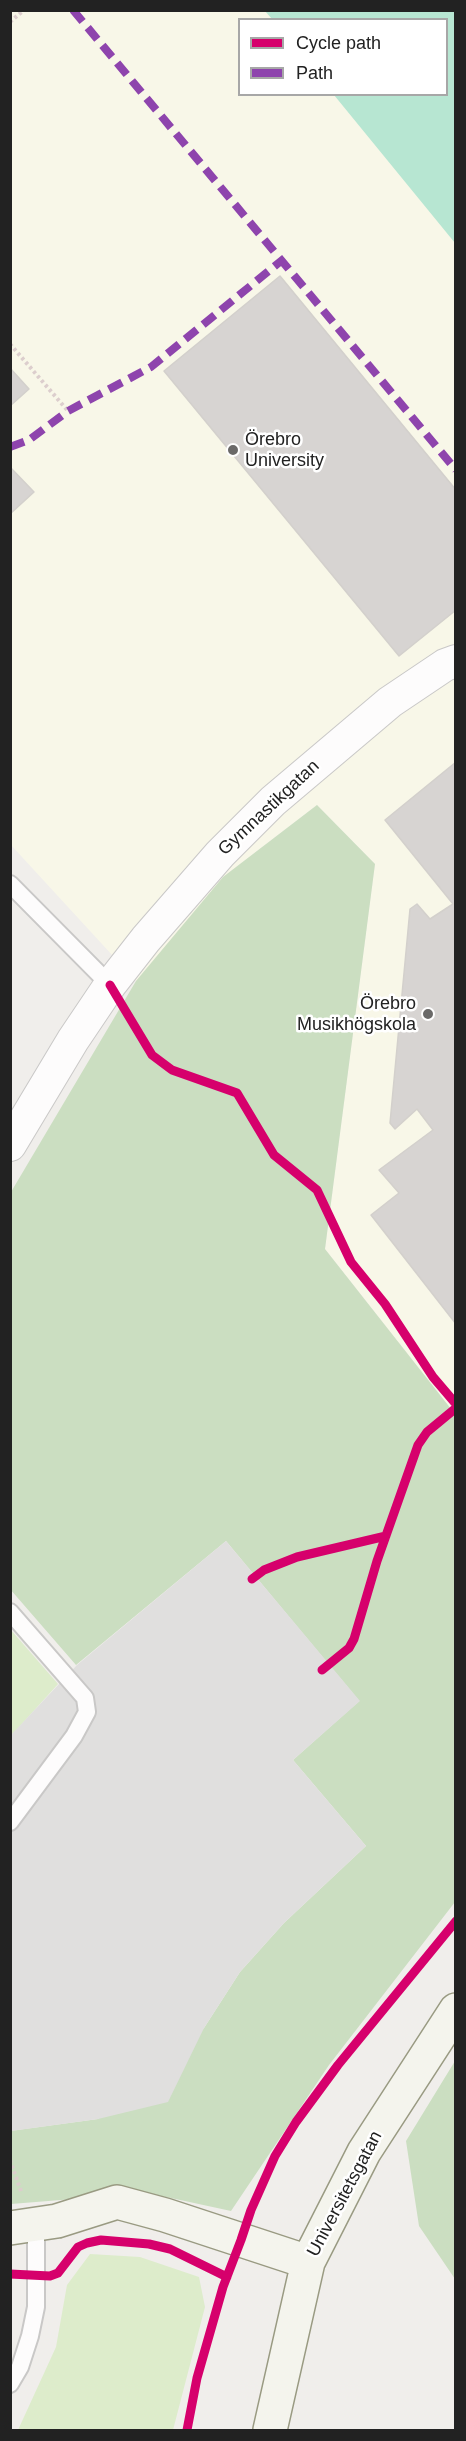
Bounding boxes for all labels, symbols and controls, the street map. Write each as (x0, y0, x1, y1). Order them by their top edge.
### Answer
legend (238, 18, 448, 96)
text: Cycle path (296, 33, 381, 53)
text: Path (296, 63, 333, 83)
place label: Örebro University (245, 429, 324, 472)
marker: Örebro University (226, 443, 240, 457)
street label: Gymnastikgatan (214, 756, 324, 860)
place label: Örebro Musikhögskola (297, 993, 416, 1036)
marker: Örebro Musikhögskola (421, 1007, 435, 1021)
street label: Universitetsgatan (303, 2128, 387, 2260)

